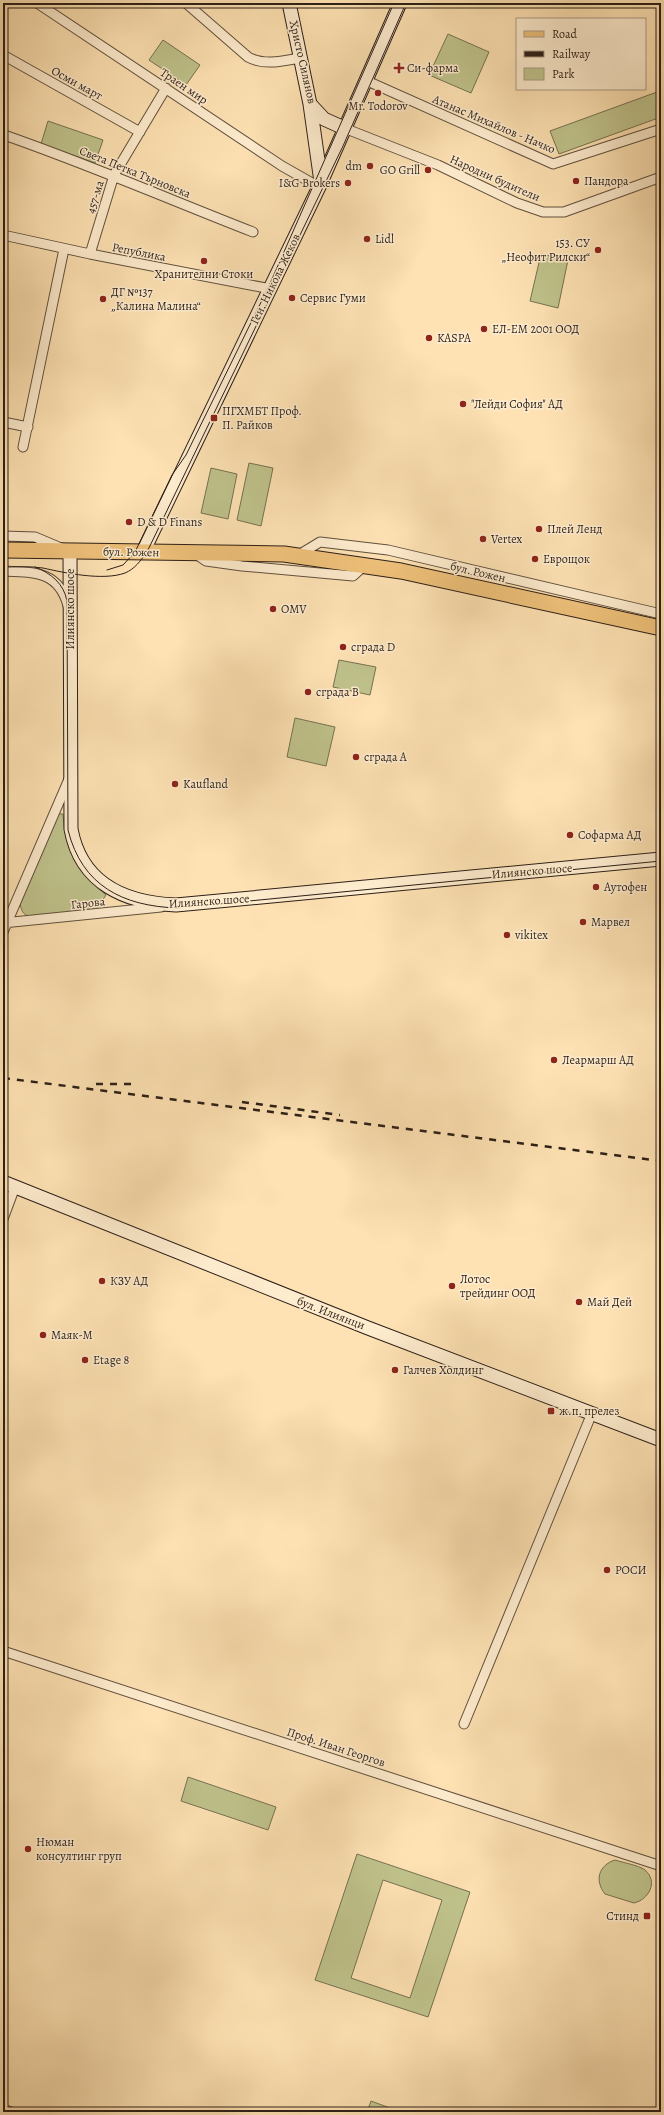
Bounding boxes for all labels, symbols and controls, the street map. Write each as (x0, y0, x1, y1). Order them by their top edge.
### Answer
legend (516, 18, 646, 90)
street label: Христо Силянов (286, 19, 320, 105)
text: Road (552, 26, 578, 42)
text: Railway (552, 46, 591, 62)
place label: Си-фарма (407, 60, 459, 76)
street label: Осми март (49, 62, 106, 104)
marker: Си-фарма (394, 63, 404, 73)
street label: Траен мир (157, 64, 211, 108)
text: Park (552, 66, 575, 82)
marker: Mr. Todorov (373, 88, 383, 98)
street label: Атанас Михайлов - Начко (429, 90, 558, 157)
place label: Mr. Todorov (348, 98, 408, 114)
street label: Света Петка Търновска (77, 142, 194, 202)
street label: Народни будители (447, 151, 543, 205)
place label: dm (346, 158, 362, 174)
marker: dm (365, 161, 375, 171)
place label: GO Grill (380, 162, 420, 178)
marker: GO Grill (423, 165, 433, 175)
place label: Пандора (584, 173, 629, 189)
place label: I&G Brokers (279, 175, 340, 191)
marker: Пандора (571, 176, 581, 186)
street label: 457-ма (82, 178, 108, 215)
marker: I&G Brokers (343, 178, 353, 188)
street label: Ген. Никола Жеков (246, 231, 304, 327)
place label: Lidl (375, 231, 394, 247)
marker: Lidl (362, 234, 372, 244)
place label: 153. СУ „Неофит Рилски“ (502, 235, 590, 265)
street label: Република (111, 239, 168, 265)
marker: 153. СУ „Неофит Рилски“ (593, 245, 603, 255)
marker: Хранителни Стоки (199, 256, 209, 266)
place label: Хранителни Стоки (155, 266, 253, 282)
place label: ДГ №137 „Калина Малина“ (111, 284, 201, 314)
place label: Сервис Гуми (300, 290, 366, 306)
marker: Сервис Гуми (287, 293, 297, 303)
marker: ДГ №137 „Калина Малина“ (98, 294, 108, 304)
place label: ЕЛ-ЕМ 2001 ООД (492, 321, 580, 337)
marker: ЕЛ-ЕМ 2001 ООД (479, 324, 489, 334)
place label: KASPA (437, 330, 472, 346)
marker: KASPA (424, 333, 434, 343)
place label: "Лейди София" АД (471, 396, 563, 412)
marker: "Лейди София" АД (458, 399, 468, 409)
place label: ПГХМБТ Проф. П. Райков (222, 403, 302, 433)
marker: ПГХМБТ Проф. П. Райков (209, 413, 219, 423)
place label: D & D Finans (137, 514, 202, 530)
marker: D & D Finans (124, 517, 134, 527)
place label: Плей Ленд (547, 521, 602, 537)
marker: Плей Ленд (534, 524, 544, 534)
place label: Vertex (490, 531, 522, 547)
marker: Vertex (478, 534, 488, 544)
street label: бул. Рожен (103, 544, 159, 560)
place label: Еврощок (543, 551, 590, 567)
marker: Еврощок (530, 554, 540, 564)
street label: бул. Рожен (449, 558, 507, 586)
street label: Илиянско шосе (62, 569, 78, 649)
place label: OMV (281, 601, 307, 617)
marker: OMV (268, 604, 278, 614)
place label: сграда D (351, 639, 395, 655)
marker: сграда D (338, 642, 348, 652)
place label: сграда В (316, 684, 359, 700)
marker: сграда В (303, 687, 313, 697)
place label: сграда А (364, 749, 408, 765)
marker: сграда А (351, 752, 361, 762)
place label: Kaufland (183, 776, 229, 792)
marker: Kaufland (170, 779, 180, 789)
place label: Софарма АД (578, 827, 642, 843)
marker: Софарма АД (565, 830, 575, 840)
street label: Илиянско шосе (491, 860, 573, 882)
place label: Аутофен (603, 879, 647, 895)
marker: Аутофен (591, 882, 601, 892)
street label: Илиянско шосе (168, 890, 250, 912)
street label: Гарова (70, 893, 106, 913)
place label: Марвел (591, 914, 630, 930)
marker: Марвел (578, 917, 588, 927)
place label: vikitex (514, 927, 548, 943)
marker: vikitex (502, 930, 512, 940)
place label: Леармарш АД (562, 1052, 634, 1068)
marker: Леармарш АД (549, 1055, 559, 1065)
place label: Лотос трейдинг ООД (460, 1271, 536, 1301)
place label: КЗУ АД (110, 1273, 149, 1289)
marker: КЗУ АД (97, 1276, 107, 1286)
marker: Лотос трейдинг ООД (447, 1281, 457, 1291)
street label: бул. Илиянци (295, 1293, 367, 1333)
place label: Май Дей (587, 1294, 632, 1310)
marker: Май Дей (574, 1297, 584, 1307)
place label: Маяк-М (51, 1327, 93, 1343)
marker: Маяк-М (38, 1330, 48, 1340)
place label: Etage 8 (93, 1352, 129, 1368)
marker: Etage 8 (80, 1355, 90, 1365)
place label: Галчев Холдинг (403, 1362, 483, 1378)
marker: Галчев Холдинг (390, 1365, 400, 1375)
place label: ж.п. прелез (559, 1403, 619, 1419)
marker: ж.п. прелез (546, 1406, 556, 1416)
place label: РОСИ (615, 1562, 646, 1578)
marker: РОСИ (602, 1565, 612, 1575)
street label: Проф. Иван Георгов (285, 1724, 388, 1771)
place label: Нюман консултинг груп (36, 1834, 122, 1864)
marker: Нюман консултинг груп (23, 1844, 33, 1854)
place label: Стинд (606, 1908, 639, 1924)
marker: Стинд (642, 1911, 652, 1921)

